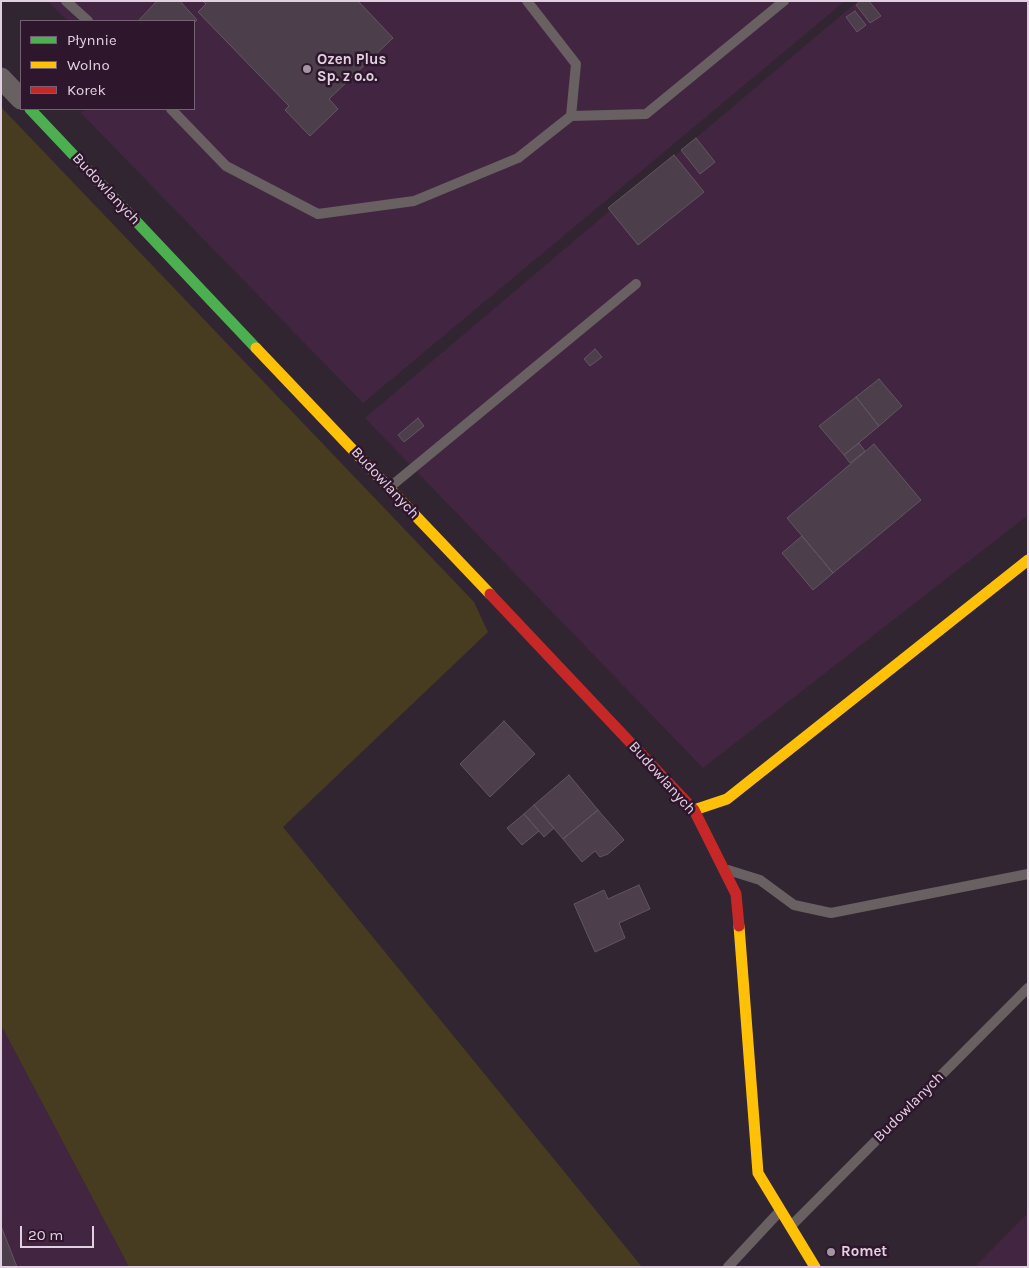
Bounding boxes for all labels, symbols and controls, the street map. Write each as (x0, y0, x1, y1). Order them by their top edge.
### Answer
legend (20, 20, 195, 110)
text: Płynnie (67, 31, 117, 49)
place label: Ozen Plus Sp. z o.o. (317, 51, 386, 86)
text: Wolno (67, 56, 110, 74)
marker: Ozen Plus Sp. z o.o. (301, 63, 313, 75)
text: Korek (67, 81, 106, 99)
street label: Budowlanych (68, 149, 144, 229)
street label: Budowlanych (347, 443, 423, 523)
street label: Budowlanych (625, 738, 699, 818)
street label: Budowlanych (870, 1068, 948, 1146)
scale bar (22, 1216, 96, 1248)
text: 20 m (28, 1226, 63, 1244)
place label: Romet (841, 1243, 887, 1261)
marker: Romet (825, 1246, 837, 1258)

